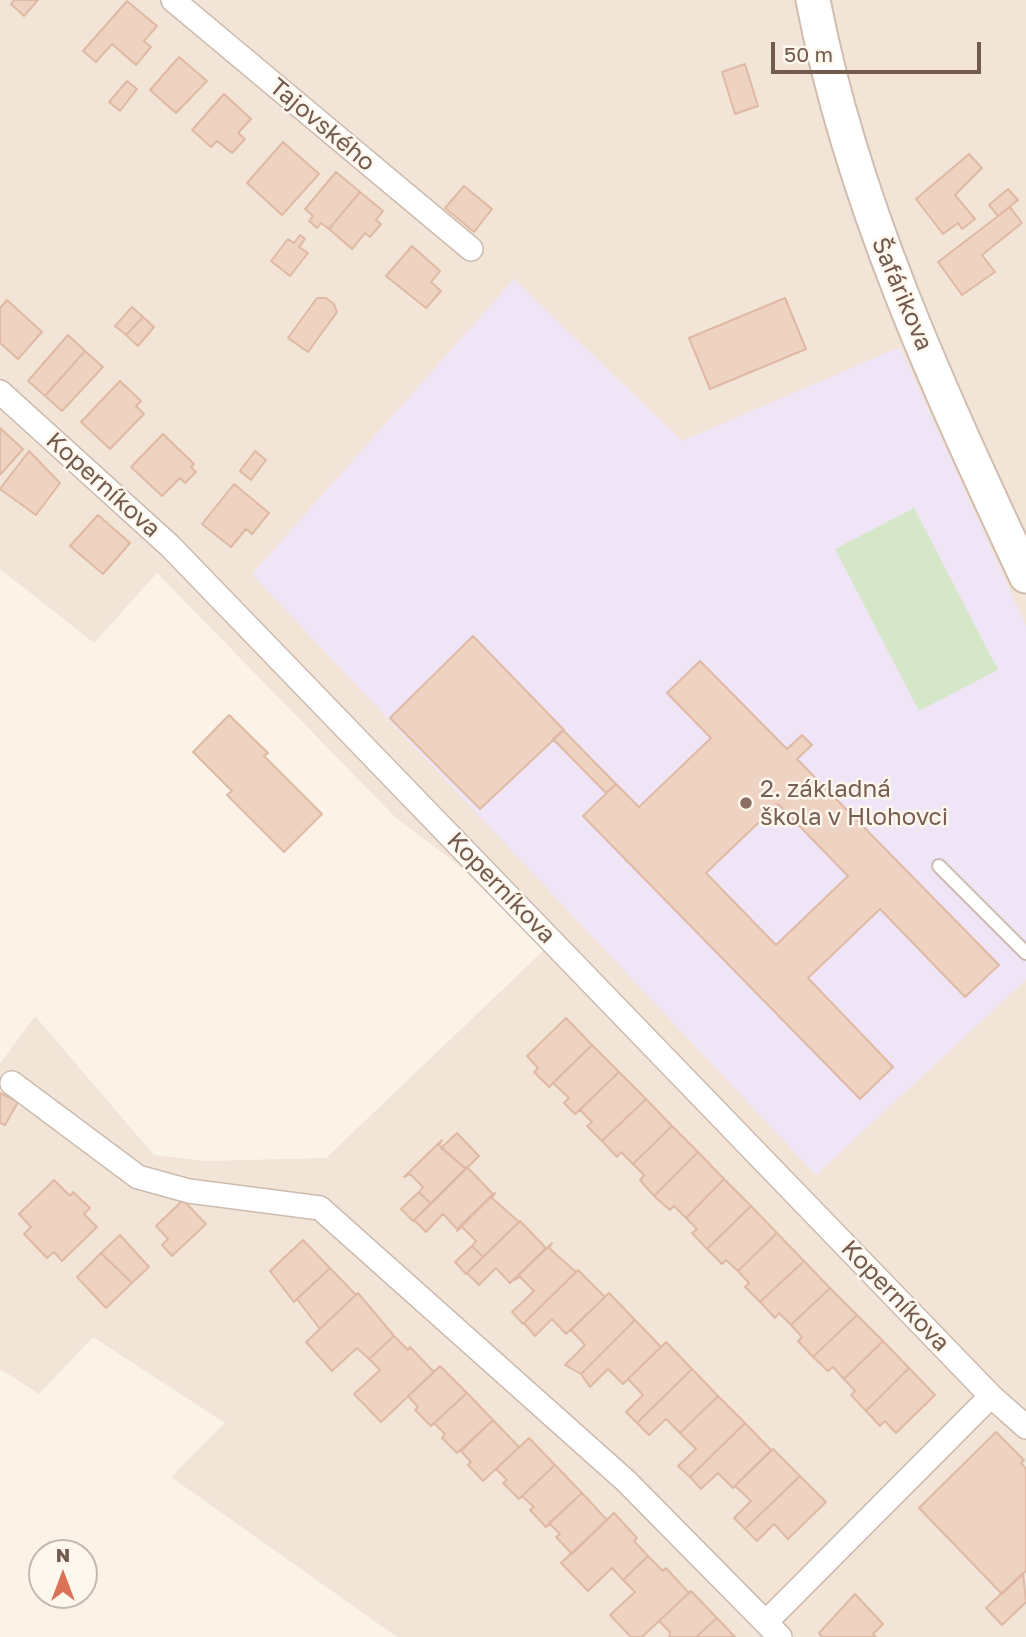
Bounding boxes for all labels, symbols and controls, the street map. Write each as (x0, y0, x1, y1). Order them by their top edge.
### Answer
scale bar (774, 28, 984, 72)
text: 50 m (784, 41, 833, 67)
street label: Tajovského (263, 73, 381, 177)
street label: Šafárikova (865, 233, 939, 355)
street label: Koperníkova (40, 426, 166, 544)
place label: 2. základná škola v Hlohovci (760, 775, 948, 831)
marker: 2. základná škola v Hlohovci (738, 795, 754, 811)
street label: Koperníkova (441, 826, 561, 950)
street label: Koperníkova (835, 1234, 955, 1358)
north arrow (28, 1539, 98, 1609)
text: N (56, 1543, 70, 1566)

